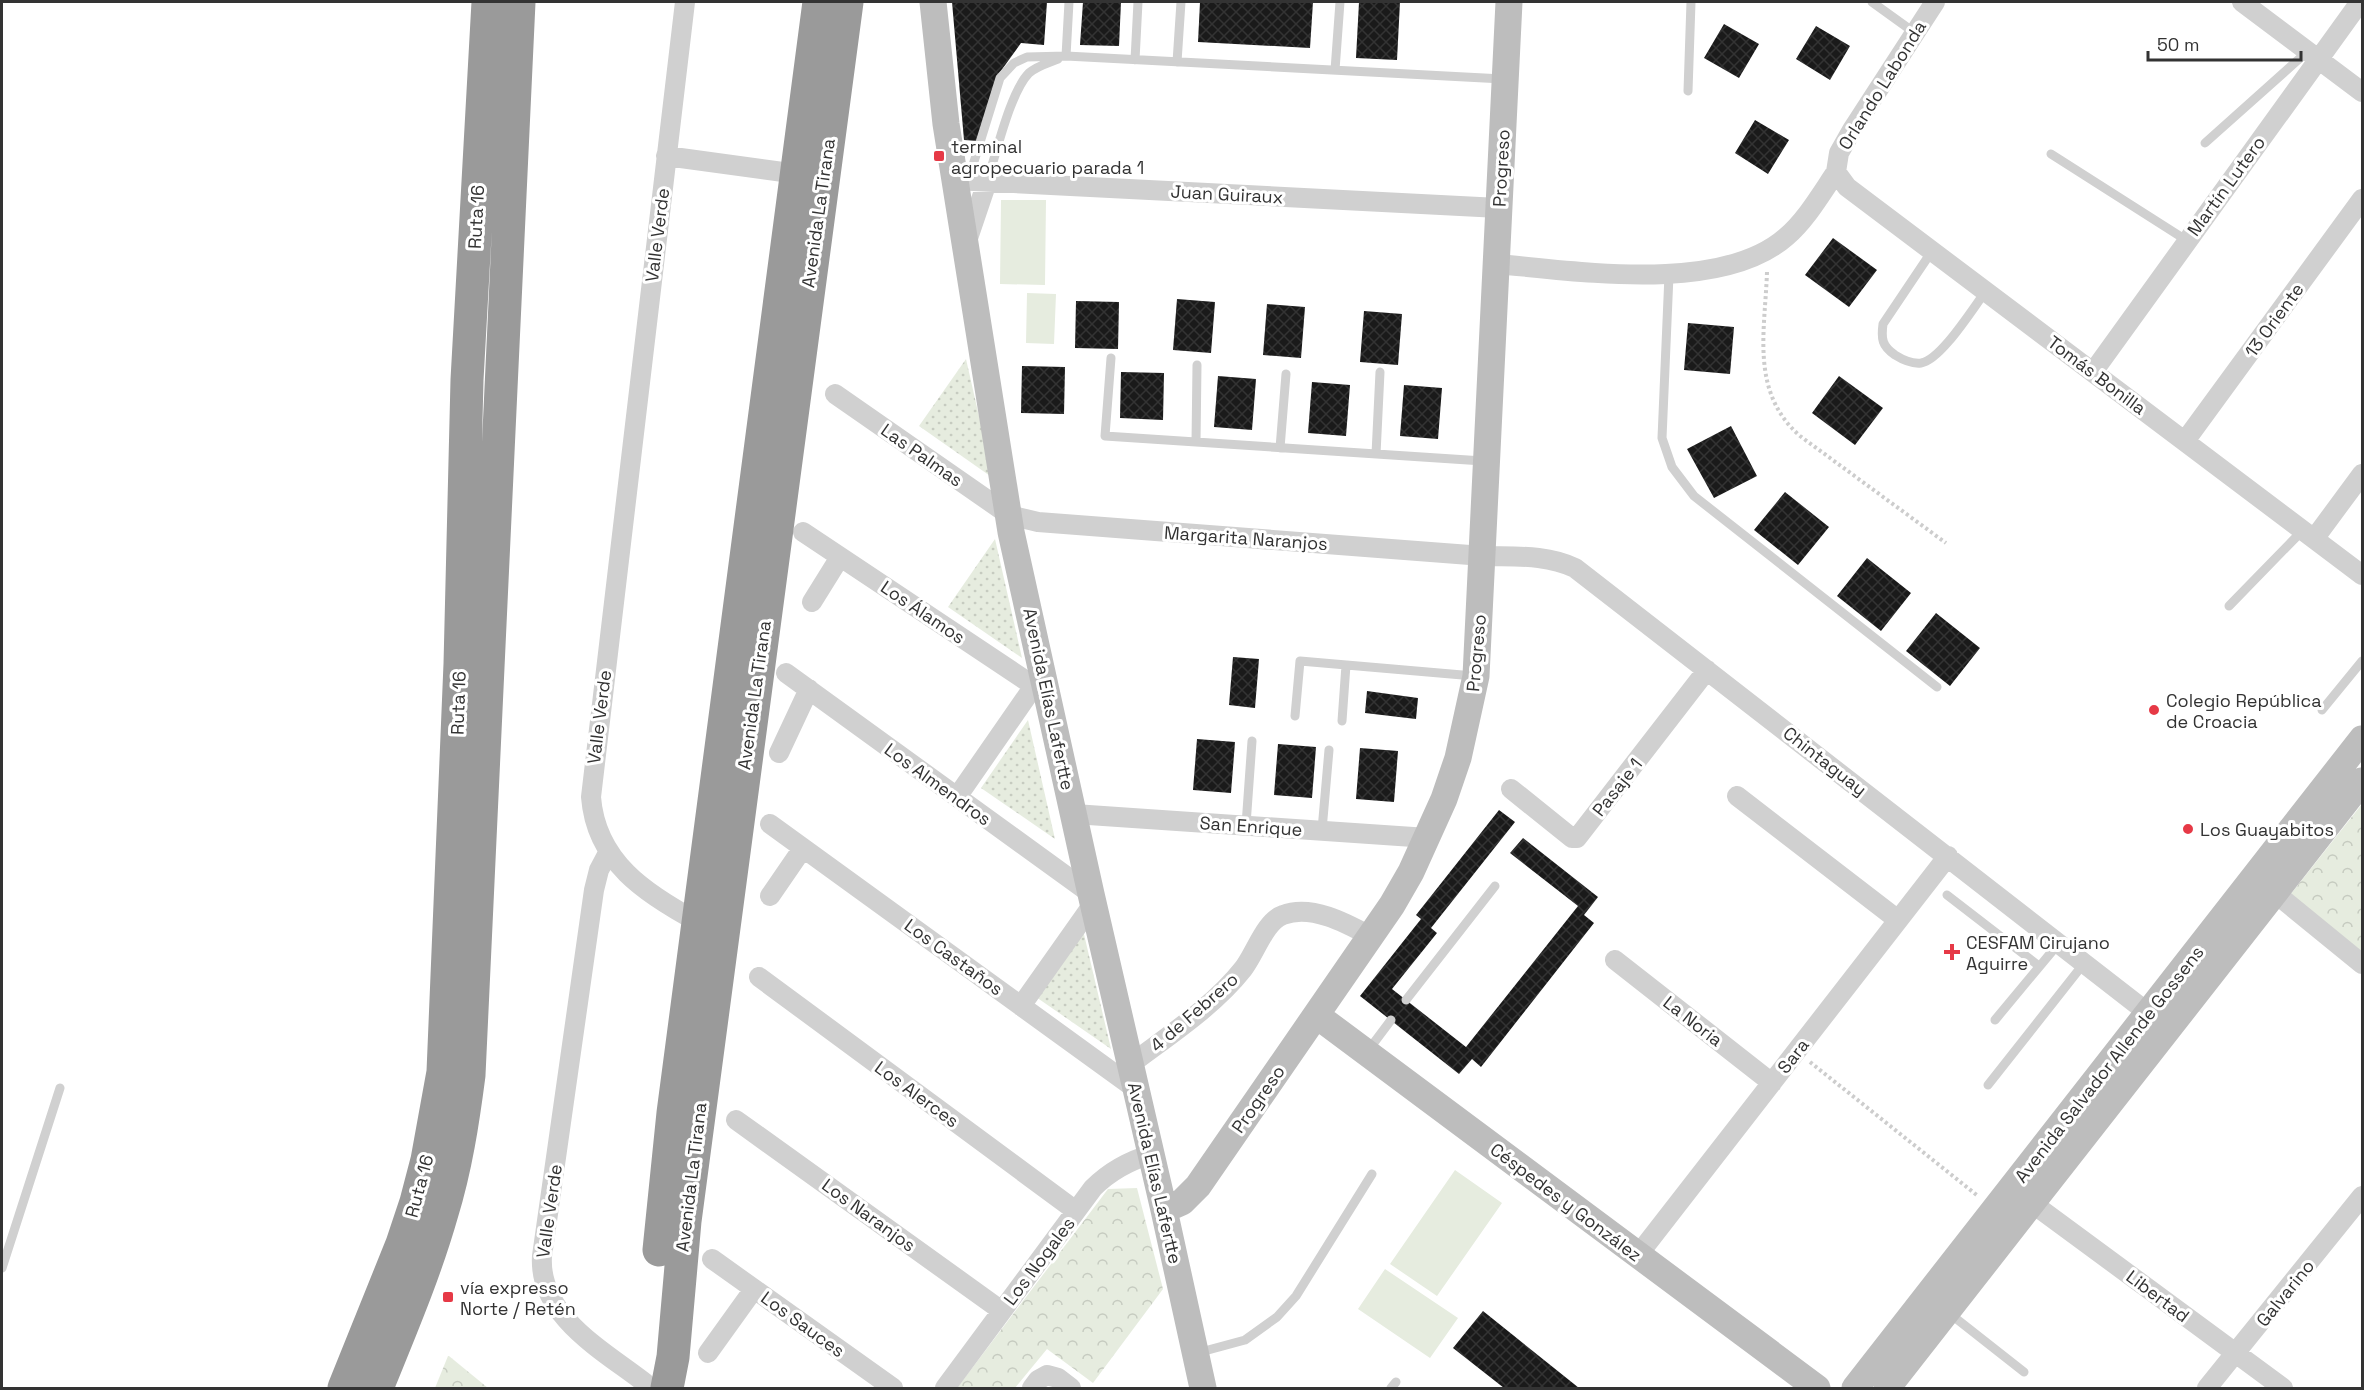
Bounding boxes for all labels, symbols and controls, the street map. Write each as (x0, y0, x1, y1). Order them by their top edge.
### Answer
street label: Orlando Labonda (1833, 16, 1931, 154)
scale bar (2148, 24, 2301, 62)
text: 50 m (2157, 33, 2199, 56)
street label: Progreso (1487, 129, 1515, 207)
street label: Martín Lutero (2182, 131, 2270, 241)
place label: terminal agropecuario parada 1 (951, 135, 1144, 179)
street label: Avenida La Tirana (796, 137, 840, 289)
marker: terminal agropecuario parada 1 (932, 149, 946, 163)
street label: Juan Guiraux (1170, 180, 1284, 208)
street label: Ruta 16 (463, 184, 489, 250)
street label: Valle Verde (640, 187, 674, 283)
street label: 13 Oriente (2239, 278, 2309, 362)
street label: Tomás Bonilla (2043, 330, 2151, 420)
street label: Las Palmas (877, 418, 967, 492)
street label: Margarita Naranjos (1163, 521, 1329, 555)
street label: Los Álamos (876, 575, 970, 649)
street label: Avenida Elías Lafertte (1018, 606, 1080, 792)
street label: Progreso (1461, 613, 1491, 693)
street label: Avenida La Tirana (732, 619, 776, 771)
street label: Valle Verde (582, 669, 616, 765)
street label: Ruta 16 (445, 671, 471, 735)
place label: Colegio República de Croacia (2166, 689, 2322, 733)
marker: Colegio República de Croacia (2147, 703, 2161, 717)
street label: Chintaguay (1779, 721, 1871, 801)
street label: Los Almendros (880, 738, 996, 830)
street label: Pasaje 1 (1587, 753, 1647, 821)
street label: San Enrique (1199, 811, 1303, 841)
place label: Los Guayabitos (2200, 818, 2334, 841)
marker: Los Guayabitos (2181, 822, 2195, 836)
street label: Los Castaños (900, 914, 1008, 1000)
place label: CESFAM Cirujano Aguirre (1966, 931, 2110, 975)
street label: Avenida Salvador Allende Gossens (2009, 941, 2209, 1187)
marker: CESFAM Cirujano Aguirre (1943, 943, 1961, 961)
street label: 4 de Febrero (1145, 967, 1243, 1057)
street label: La Noria (1659, 991, 1727, 1051)
street label: Sara (1772, 1034, 1814, 1078)
street label: Los Alerces (870, 1056, 964, 1132)
street label: Progreso (1226, 1061, 1290, 1137)
street label: Avenida Elías Lafertte (1123, 1080, 1187, 1266)
street label: Avenida La Tirana (670, 1101, 712, 1253)
street label: Céspedes y González (1486, 1138, 1646, 1266)
street label: Ruta 16 (400, 1152, 438, 1220)
street label: Valle Verde (531, 1163, 567, 1259)
street label: Los Naranjos (818, 1173, 920, 1257)
street label: Los Nogales (998, 1212, 1080, 1310)
street label: Galvarino (2251, 1255, 2319, 1331)
street label: Libertad (2122, 1265, 2194, 1327)
place label: vía expresso Norte / Retén (460, 1276, 576, 1320)
street label: Los Sauces (757, 1286, 849, 1362)
marker: vía expresso Norte / Retén (441, 1290, 455, 1304)

